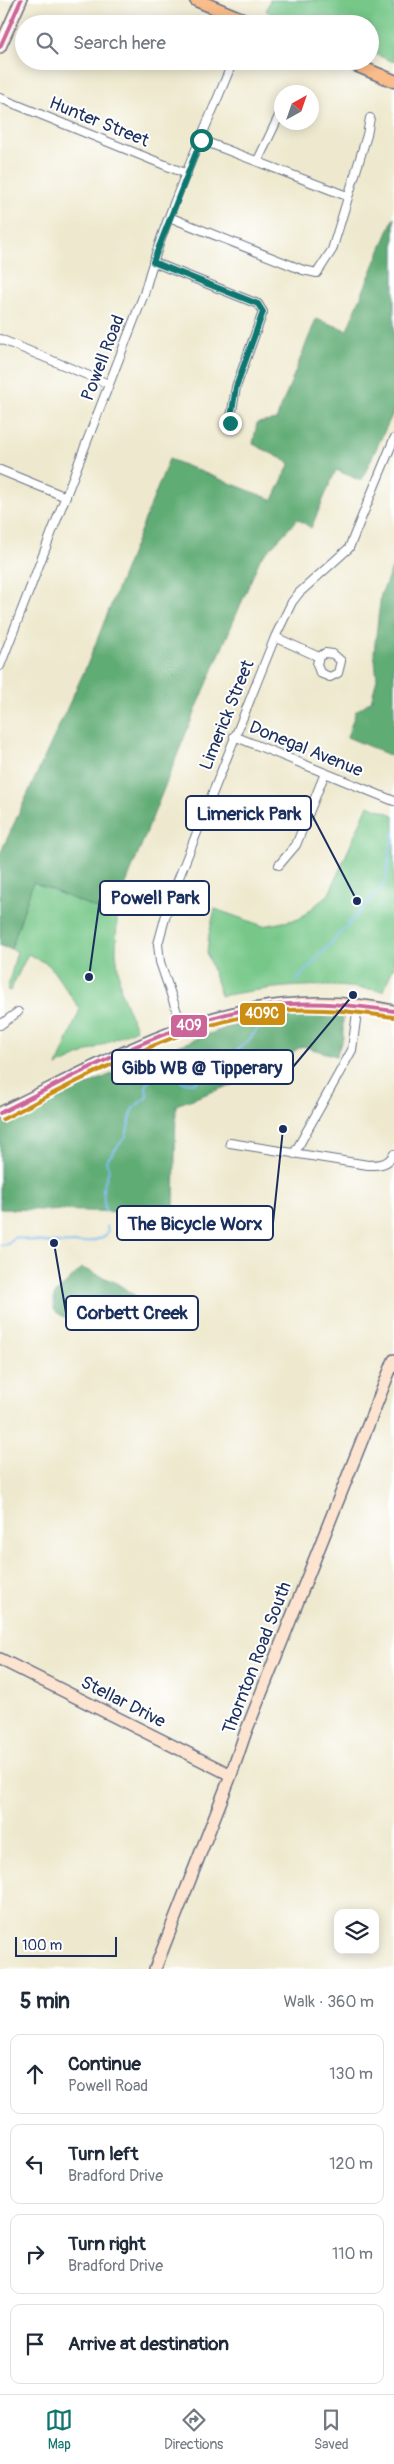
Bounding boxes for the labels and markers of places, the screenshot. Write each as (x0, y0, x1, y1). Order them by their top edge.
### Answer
callout: Limerick Park (186, 796, 311, 830)
callout: Powell Park (100, 881, 209, 915)
callout: Gibb WB @ Tipperary (112, 1050, 293, 1084)
callout: The Bicycle Worx (117, 1206, 273, 1240)
callout: Corbett Creek (66, 1296, 198, 1330)

